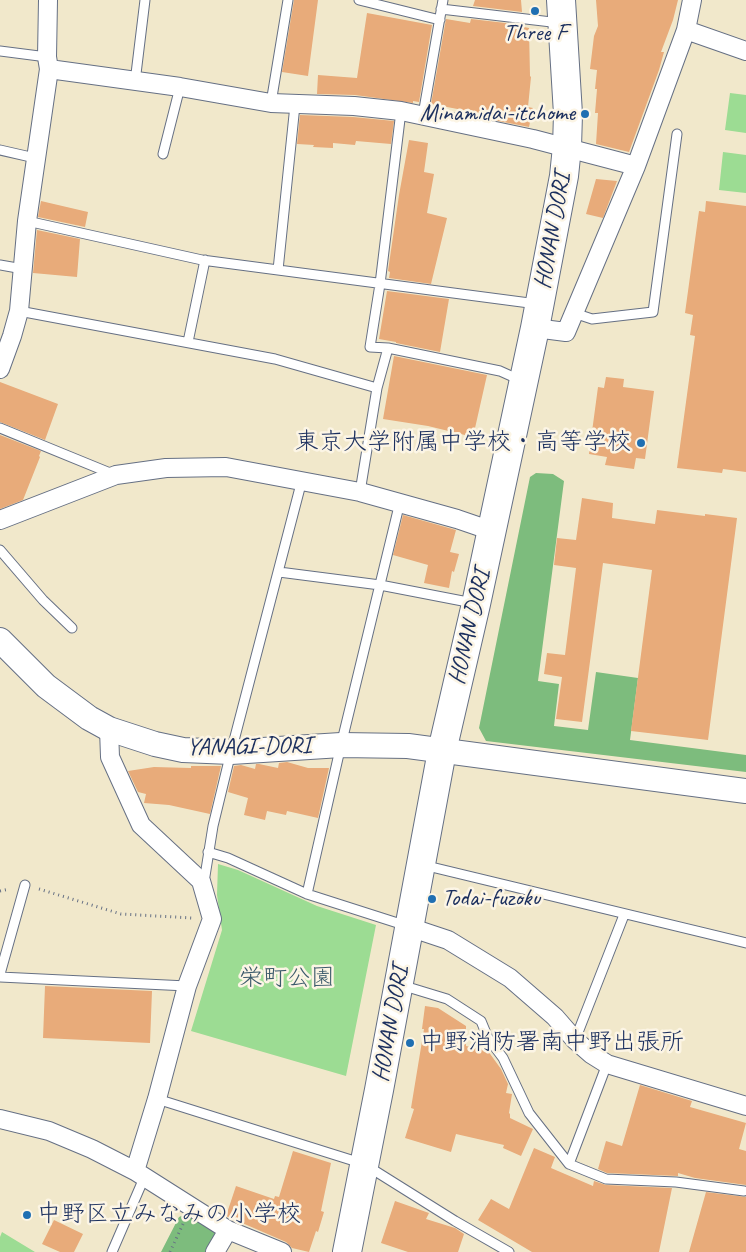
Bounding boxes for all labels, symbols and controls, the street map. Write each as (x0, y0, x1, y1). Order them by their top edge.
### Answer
marker: Three F (529, 5, 541, 17)
place label: Three F (503, 20, 567, 48)
place label: Minamidai-itchome (420, 100, 575, 128)
marker: Minamidai-itchome (579, 108, 591, 120)
street label: HONAN DORI (529, 171, 577, 291)
place label: 東京大学附属中学校・高等学校 (295, 429, 631, 457)
marker: 東京大学附属中学校・高等学校 (635, 437, 647, 449)
street label: HONAN DORI (443, 567, 497, 687)
street label: YANAGI-DORI (186, 732, 312, 762)
place label: Todai-fuzoku (442, 885, 540, 913)
marker: Todai-fuzoku (426, 893, 438, 905)
street label: HONAN DORI (367, 964, 415, 1084)
park label: 栄町公園 (239, 965, 335, 993)
place label: 中野消防署南中野出張所 (420, 1029, 684, 1057)
marker: 中野消防署南中野出張所 (404, 1037, 416, 1049)
place label: 中野区立みなみの小学校 (37, 1201, 301, 1229)
marker: 中野区立みなみの小学校 (21, 1209, 33, 1221)

